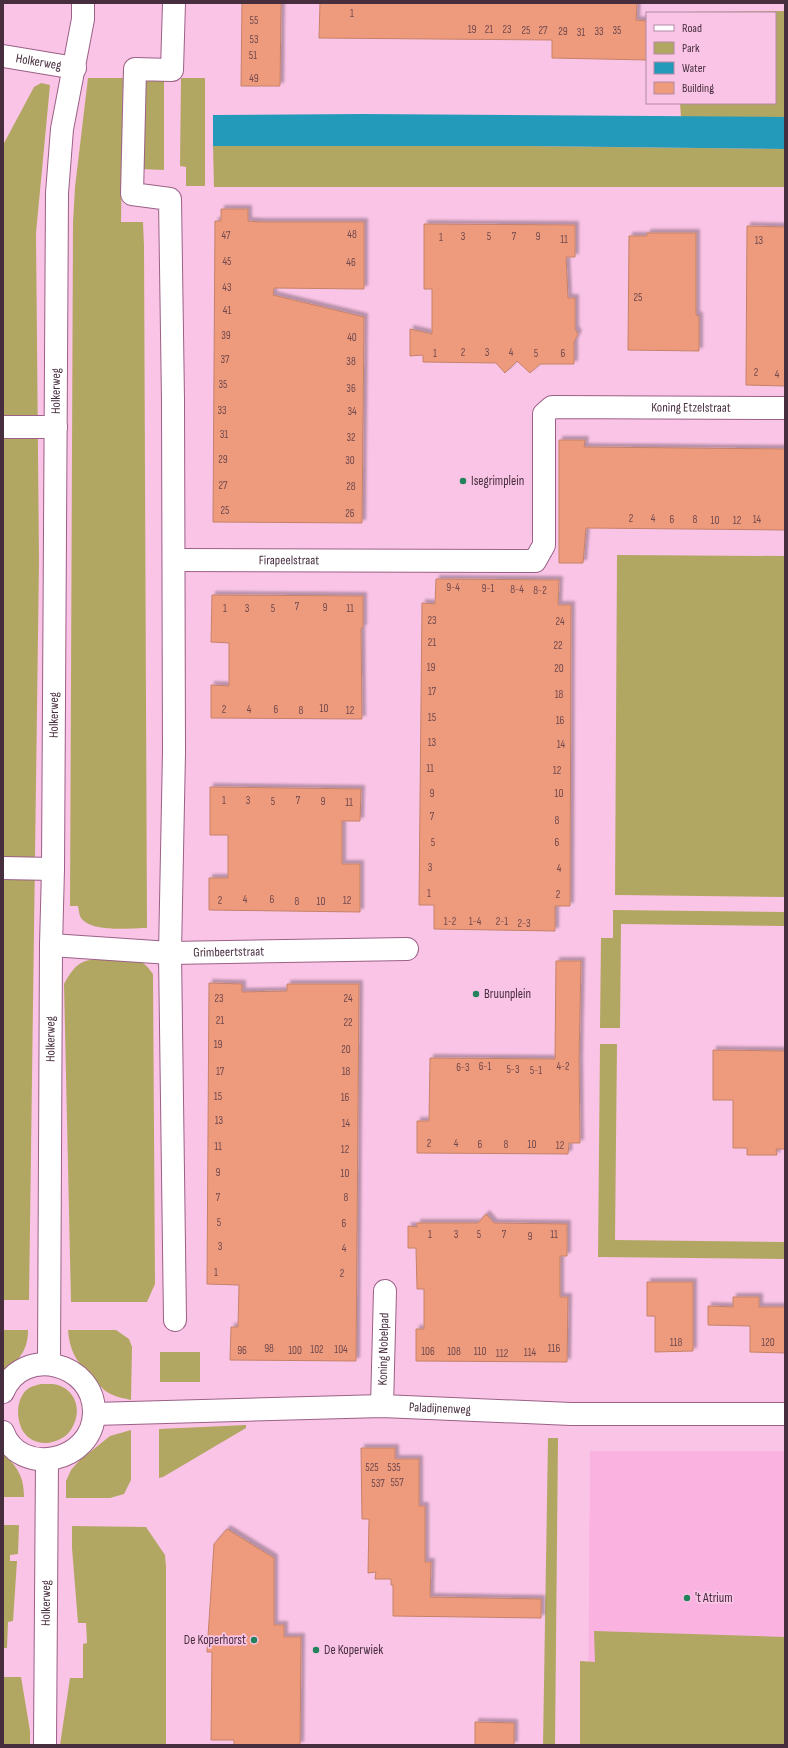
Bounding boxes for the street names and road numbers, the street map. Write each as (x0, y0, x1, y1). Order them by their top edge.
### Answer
street label: Holkerweg (14, 50, 63, 74)
street label: Holkerweg (48, 368, 64, 414)
street label: Koning Etzelstraat (651, 399, 731, 416)
street label: Firapeelstraat (259, 552, 319, 568)
street label: Holkerweg (46, 692, 62, 738)
street label: Grimbeertstraat (193, 943, 264, 961)
street label: Holkerweg (42, 1016, 59, 1062)
street label: Koning Nobelpad (375, 1312, 392, 1386)
street label: Paladijnenweg (409, 1399, 471, 1418)
street label: Holkerweg (38, 1580, 54, 1626)

